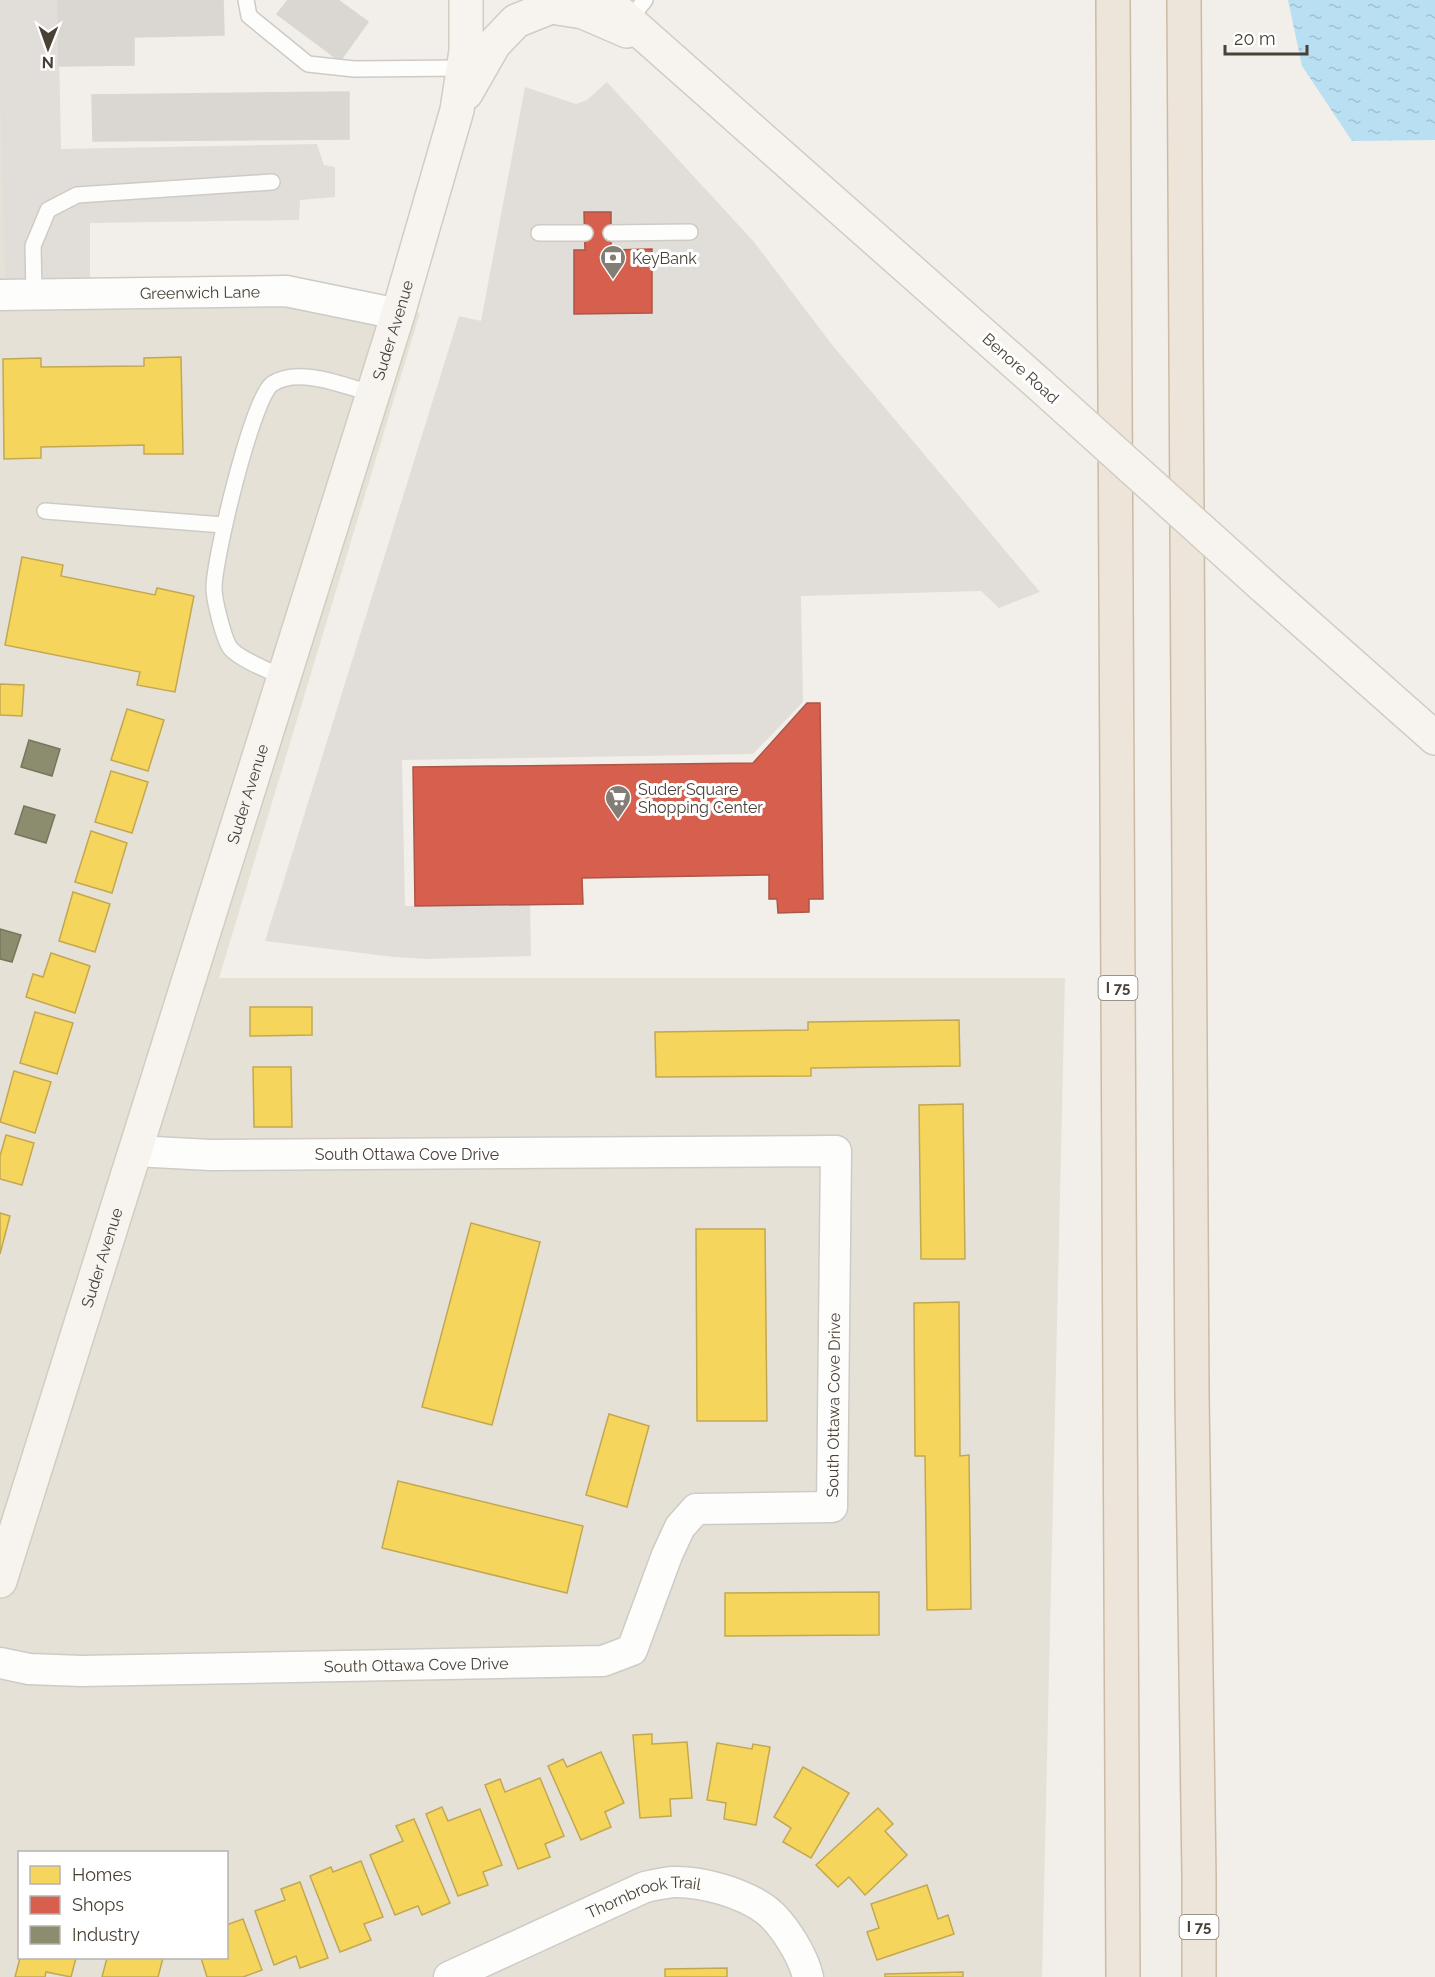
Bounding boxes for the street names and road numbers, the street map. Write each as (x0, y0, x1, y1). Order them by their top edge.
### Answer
street label: Suder Avenue (369, 278, 417, 383)
street label: Greenwich Lane (140, 282, 260, 303)
street label: Benore Road (979, 329, 1063, 408)
street label: Suder Avenue (223, 742, 272, 846)
road number: I 75 (1098, 976, 1138, 1000)
street label: South Ottawa Cove Drive (315, 1145, 499, 1164)
street label: Suder Avenue (77, 1205, 127, 1310)
street label: South Ottawa Cove Drive (823, 1313, 844, 1497)
street label: South Ottawa Cove Drive (324, 1654, 509, 1676)
street label: Thornbrook Trail (583, 1873, 703, 1923)
road number: I 75 (1180, 1915, 1218, 1939)

